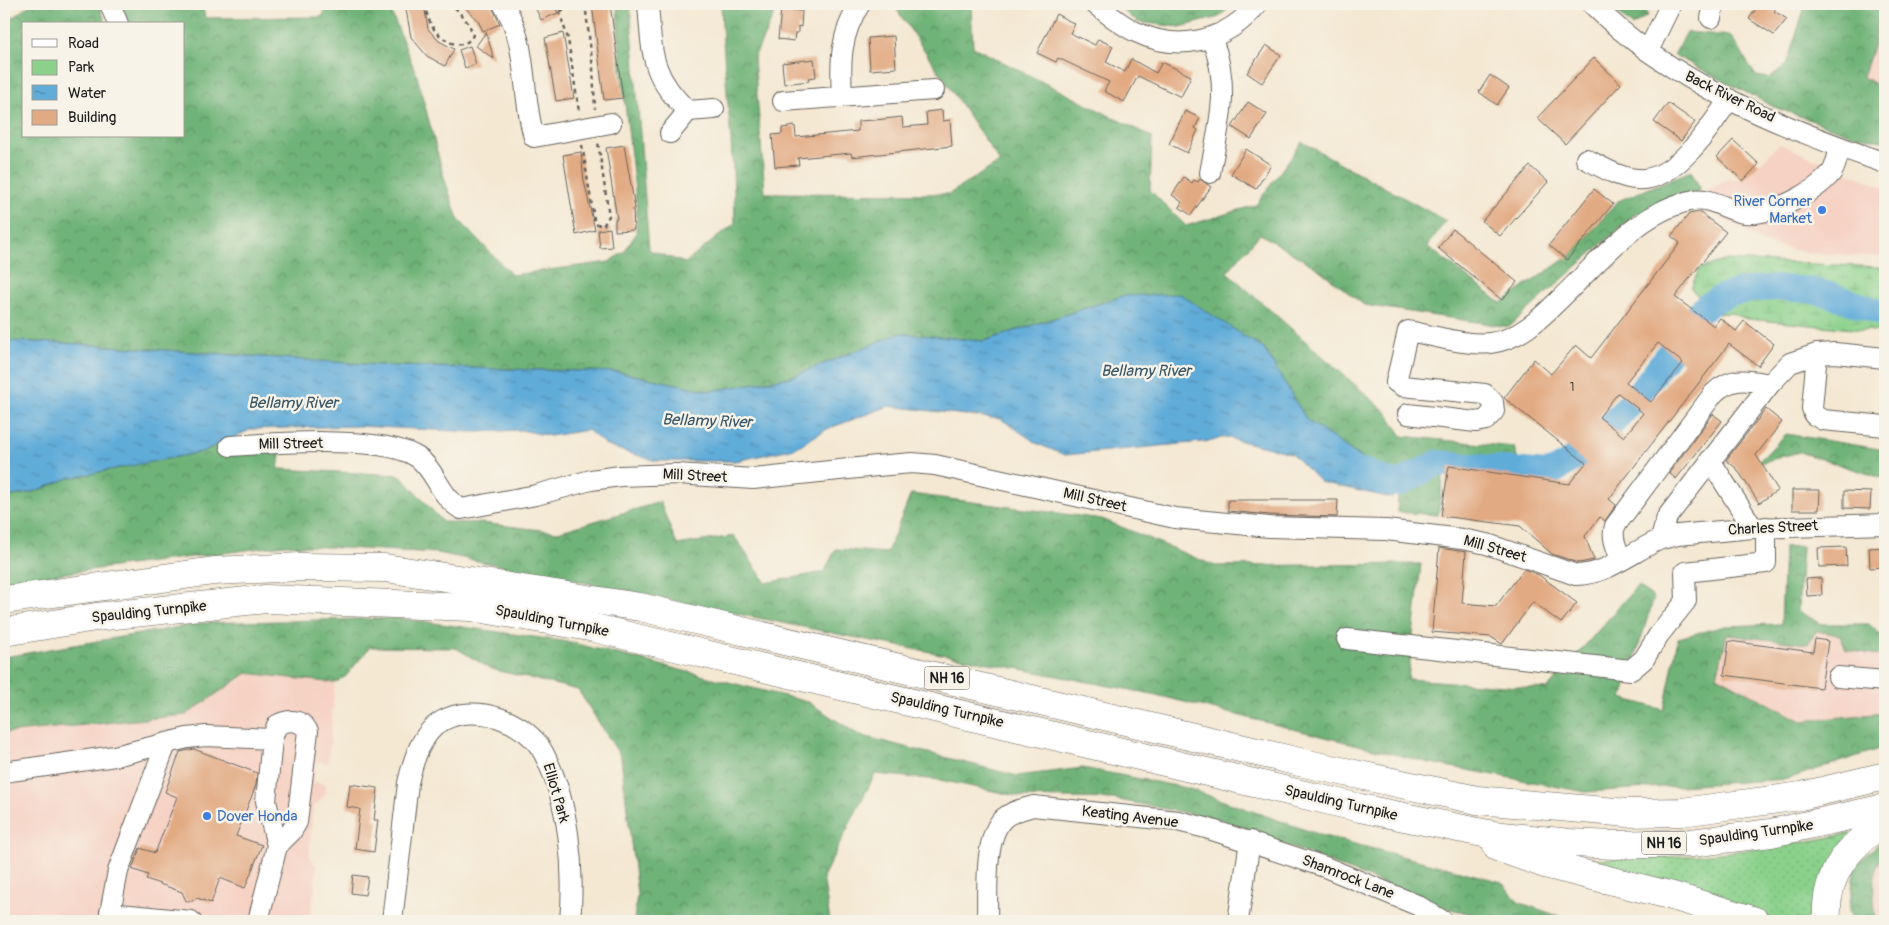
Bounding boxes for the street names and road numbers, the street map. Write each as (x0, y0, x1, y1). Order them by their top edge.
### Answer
street label: Back River Road (1682, 67, 1778, 127)
street label: Mill Street (259, 434, 324, 454)
street label: Mill Street (662, 465, 729, 487)
street label: Mill Street (1061, 483, 1130, 517)
street label: Charles Street (1727, 516, 1819, 540)
street label: Mill Street (1461, 531, 1530, 567)
street label: Spaulding Turnpike (91, 596, 208, 627)
street label: Spaulding Turnpike (494, 601, 611, 641)
road number: NH 16 (924, 666, 970, 690)
street label: Spaulding Turnpike (889, 688, 1006, 732)
street label: Elliot Park (538, 761, 574, 826)
street label: Spaulding Turnpike (1283, 781, 1400, 825)
street label: Keating Avenue (1081, 802, 1180, 832)
street label: Spaulding Turnpike (1698, 815, 1815, 850)
road number: NH 16 (1642, 831, 1686, 854)
street label: Shamrock Lane (1299, 851, 1397, 903)

